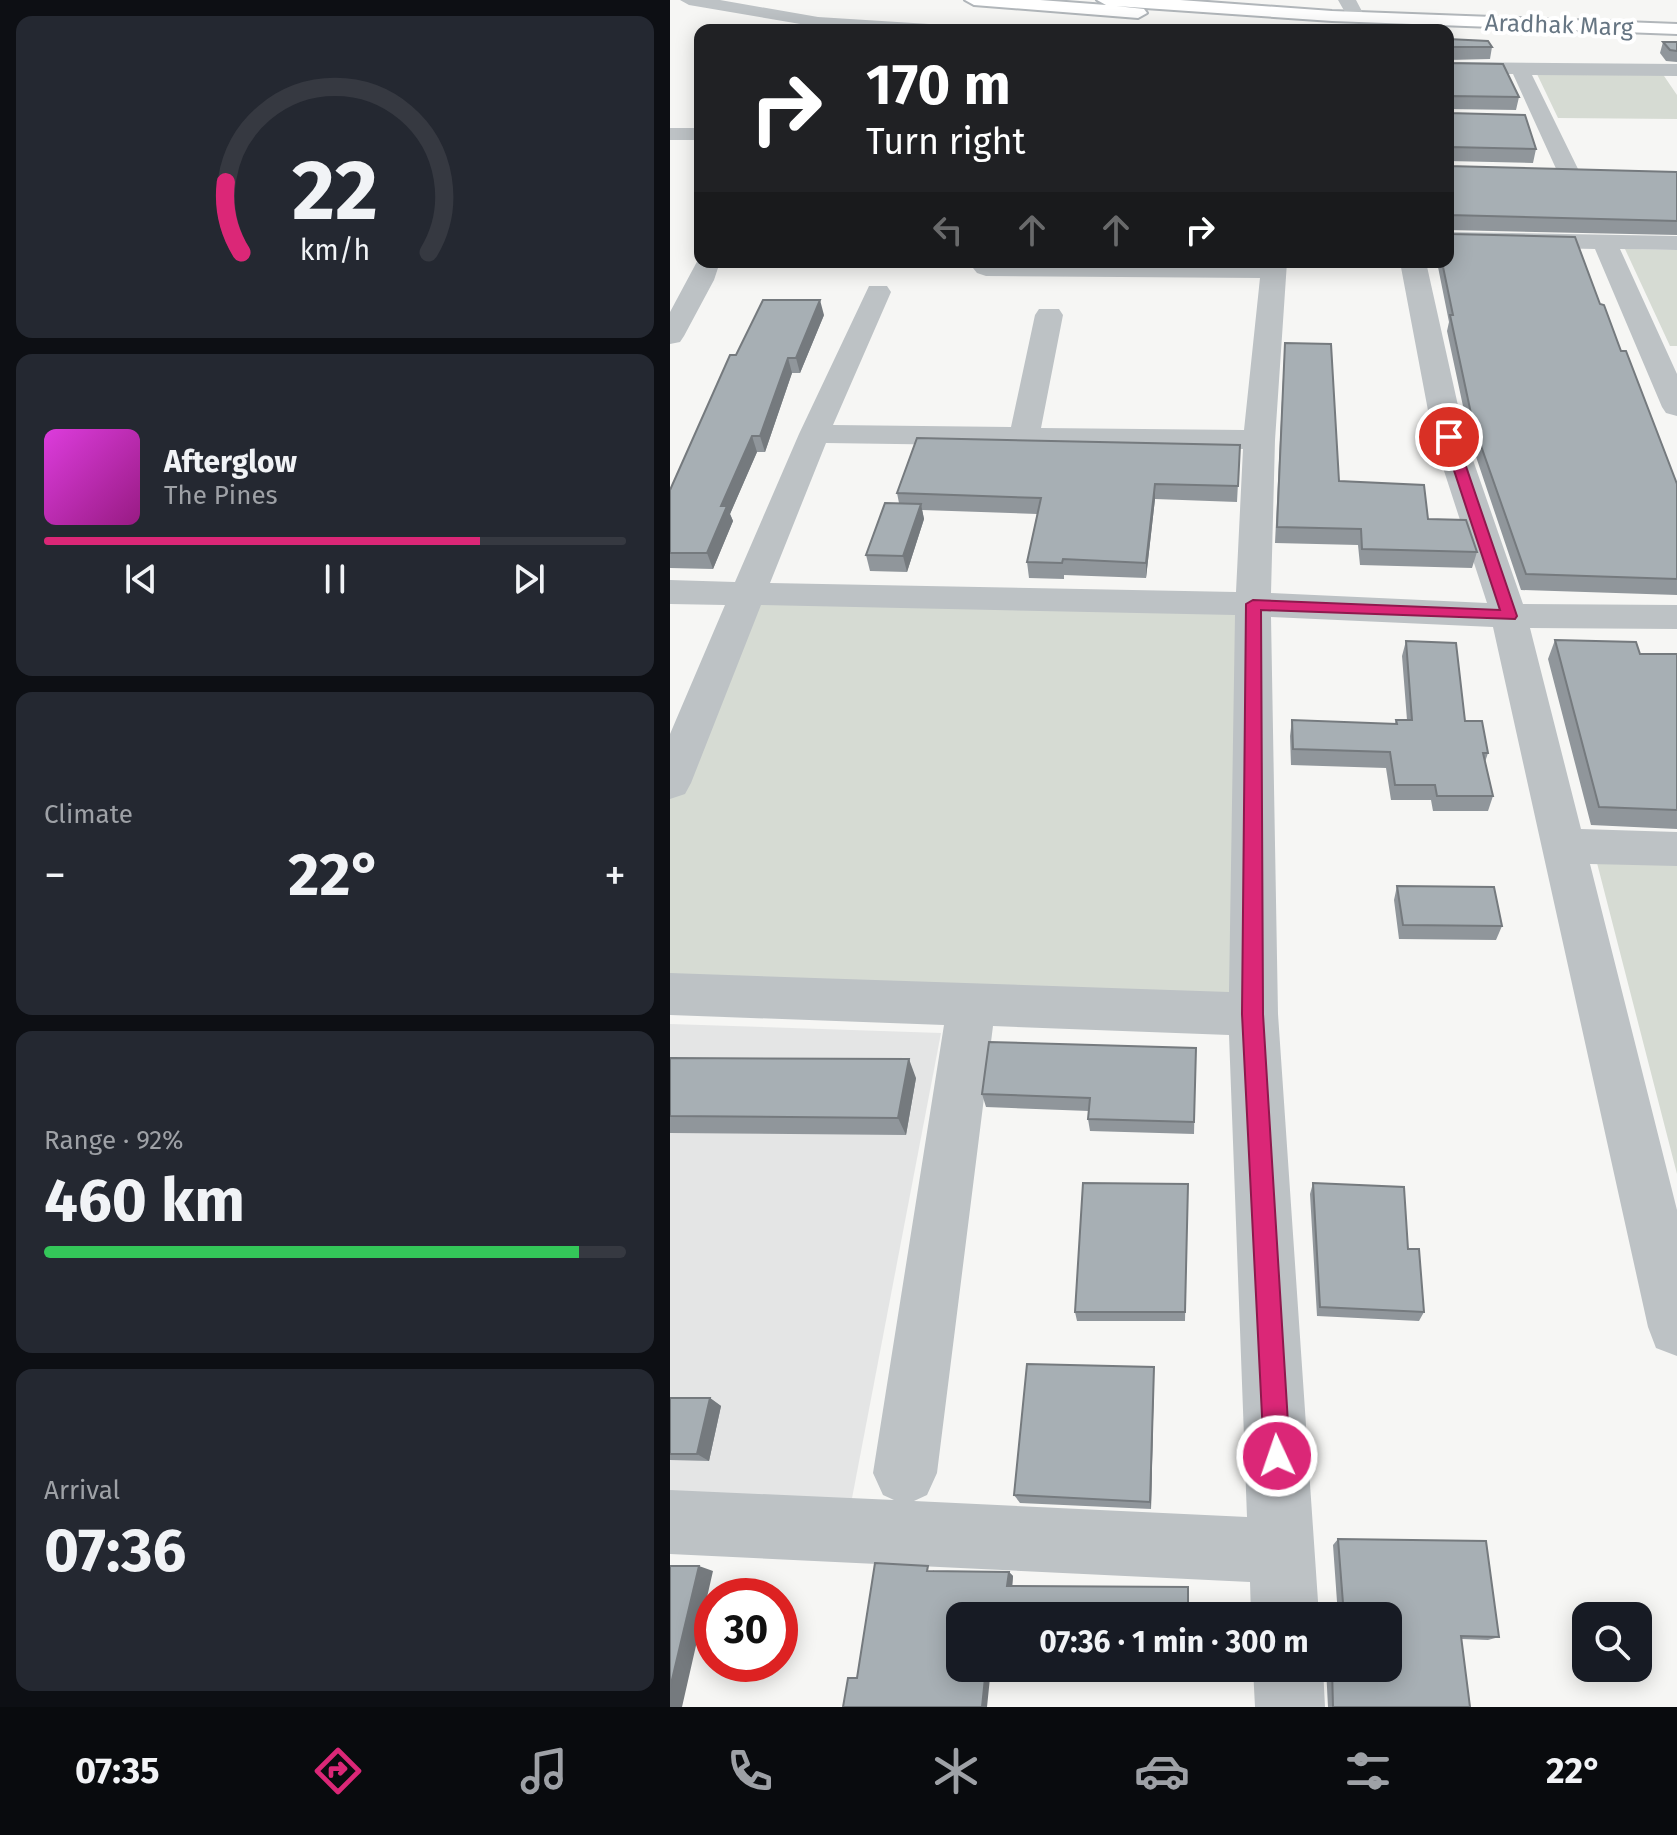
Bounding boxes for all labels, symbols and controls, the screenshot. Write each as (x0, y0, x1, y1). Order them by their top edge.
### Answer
street label: Aradhak Marg (1484, 8, 1634, 42)
text: 170 m (866, 52, 1011, 119)
icon: right (734, 56, 838, 160)
text: Turn right (866, 120, 1026, 164)
text: 22 (292, 141, 378, 241)
icon: left (926, 208, 970, 252)
icon: ahead (1010, 208, 1054, 252)
icon: ahead (1094, 208, 1138, 252)
icon: right (1178, 208, 1222, 252)
text: km/h (300, 233, 370, 268)
pin (1415, 403, 1483, 471)
icon: arrive (1427, 415, 1471, 459)
text: Afterglow (164, 444, 297, 480)
text: The Pines (164, 480, 278, 511)
icon: previous (119, 557, 163, 601)
icon: pause (313, 557, 357, 601)
icon: next (507, 557, 551, 601)
text: Climate (44, 799, 133, 830)
text: 22° (288, 839, 382, 911)
text: − (44, 849, 66, 902)
text: + (604, 849, 626, 902)
text: Range · 92% (44, 1125, 184, 1156)
text: 460 km (44, 1165, 245, 1237)
position arrow (1235, 1414, 1319, 1498)
text: Arrival (44, 1475, 120, 1506)
text: 07:36 (44, 1515, 186, 1587)
speed limit sign: 30 (694, 1578, 798, 1682)
map controls (1572, 1602, 1652, 1682)
button: search (1572, 1602, 1652, 1682)
text: 07:36 · 1 min · 300 m (1039, 1624, 1309, 1660)
icon: directions (310, 1743, 366, 1799)
icon: music (516, 1743, 572, 1799)
icon: phone (722, 1743, 778, 1799)
icon: climate (928, 1743, 984, 1799)
icon: car (1134, 1743, 1190, 1799)
icon: filters (1340, 1743, 1396, 1799)
text: 07:35 (75, 1749, 159, 1793)
text: 22° (1546, 1749, 1602, 1793)

